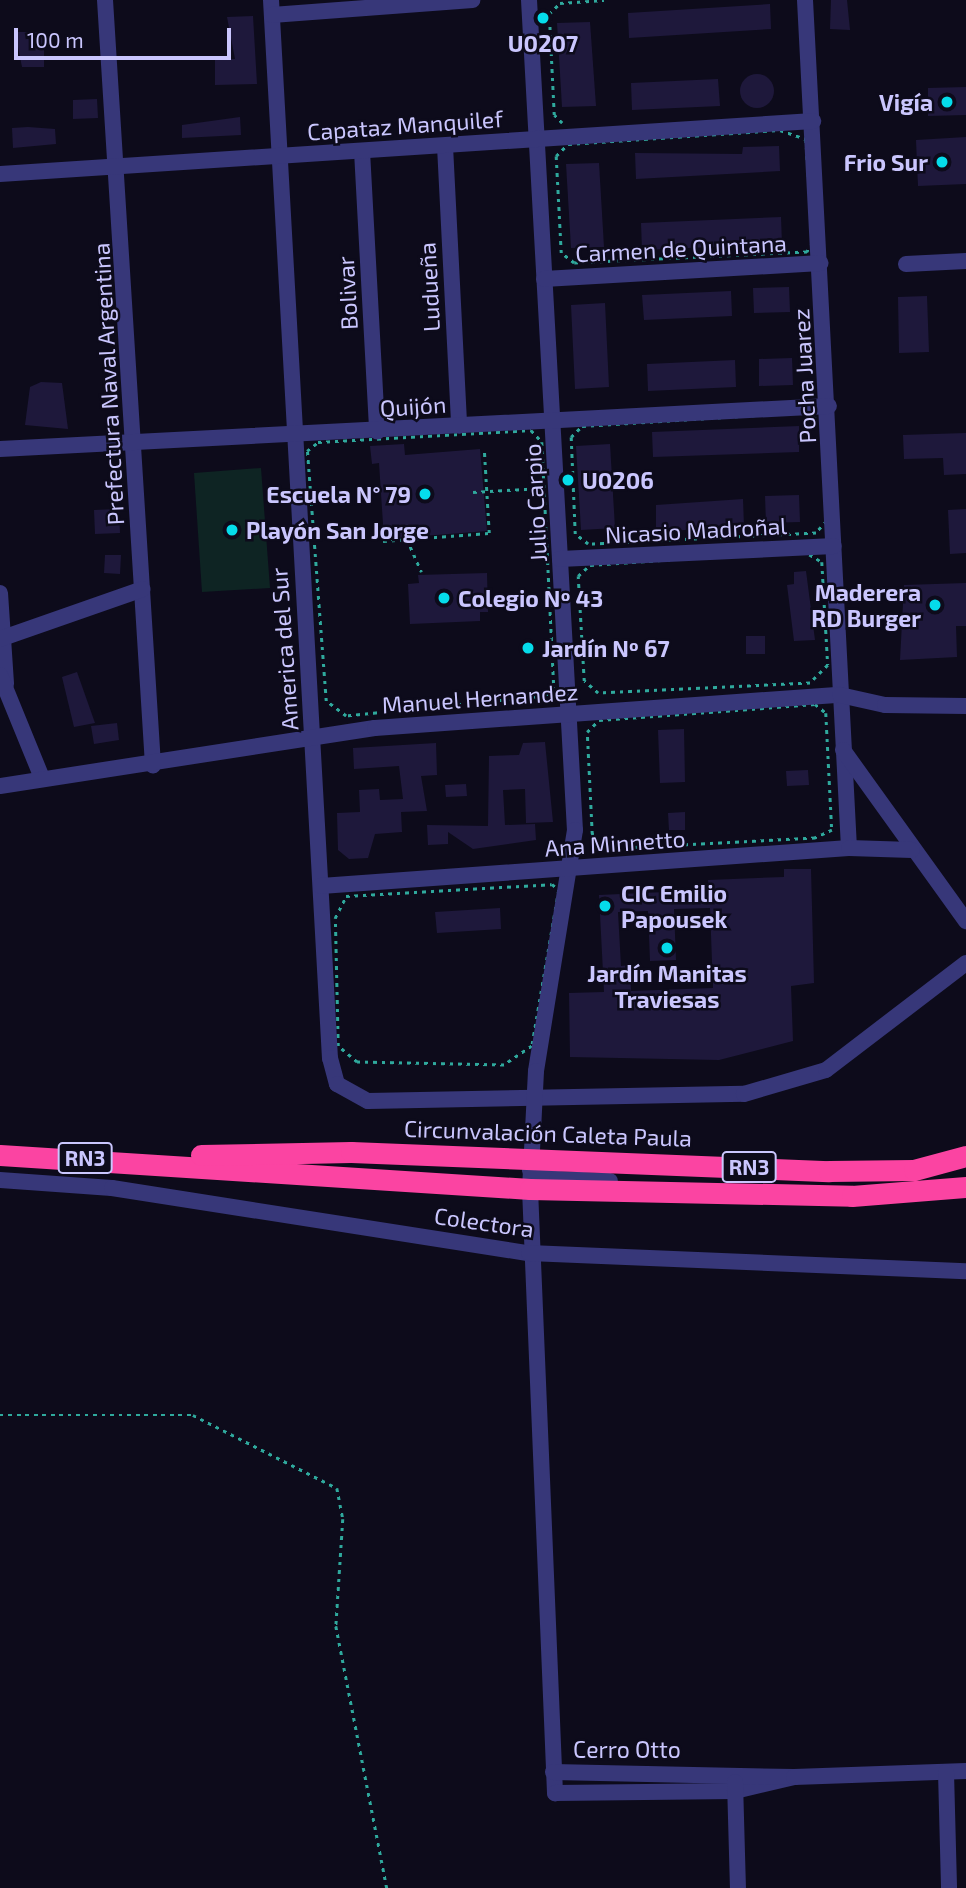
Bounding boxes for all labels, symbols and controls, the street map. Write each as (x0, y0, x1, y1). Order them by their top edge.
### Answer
marker: U0207 (535, 10, 551, 26)
scale bar (18, 14, 234, 58)
text: 100 m (27, 27, 84, 52)
place label: U0207 (508, 29, 578, 57)
place label: Vigía (879, 88, 933, 116)
marker: Vigía (939, 94, 955, 110)
street label: Capataz Manquilef (306, 104, 504, 146)
place label: Frio Sur (844, 148, 928, 176)
marker: Frio Sur (934, 154, 950, 170)
street label: Carmen de Quintana (575, 229, 787, 267)
street label: Prefectura Naval Argentina (87, 242, 129, 526)
street label: Ludueña (413, 242, 445, 332)
street label: Bolivar (331, 255, 363, 331)
street label: Pocha Juarez (787, 308, 821, 444)
street label: Quijón (379, 390, 447, 422)
street label: Julio Carpio (518, 443, 552, 563)
place label: U0206 (582, 466, 654, 494)
marker: U0206 (560, 472, 576, 488)
place label: Escuela N° 79 (266, 480, 411, 508)
marker: Escuela N° 79 (417, 486, 433, 502)
street label: Nicasio Madroñal (604, 511, 788, 549)
place label: Playón San Jorge (246, 516, 429, 544)
marker: Playón San Jorge (224, 522, 240, 538)
street label: America del Sur (265, 567, 303, 731)
place label: Maderera RD Burger (811, 578, 921, 632)
place label: Colegio Nº 43 (458, 584, 603, 612)
marker: Colegio Nº 43 (436, 590, 452, 606)
marker: Maderera RD Burger (927, 597, 943, 613)
place label: Jardín Nº 67 (542, 634, 670, 662)
marker: Jardín Nº 67 (520, 640, 536, 656)
street label: Manuel Hernandez (381, 677, 579, 719)
street label: Ana Minnetto (544, 824, 686, 862)
place label: CIC Emilio Papousek (621, 879, 727, 933)
marker: CIC Emilio Papousek (595, 896, 615, 916)
marker: Jardín Manitas Traviesas (659, 940, 675, 956)
place label: Jardín Manitas Traviesas (587, 959, 747, 1013)
street label: Circunvalación Caleta Paula (403, 1114, 693, 1152)
road number: RN3 (57, 1140, 113, 1176)
road number: RN3 (721, 1150, 777, 1184)
street label: Colectora (432, 1201, 536, 1243)
street label: Cerro Otto (573, 1735, 681, 1763)

